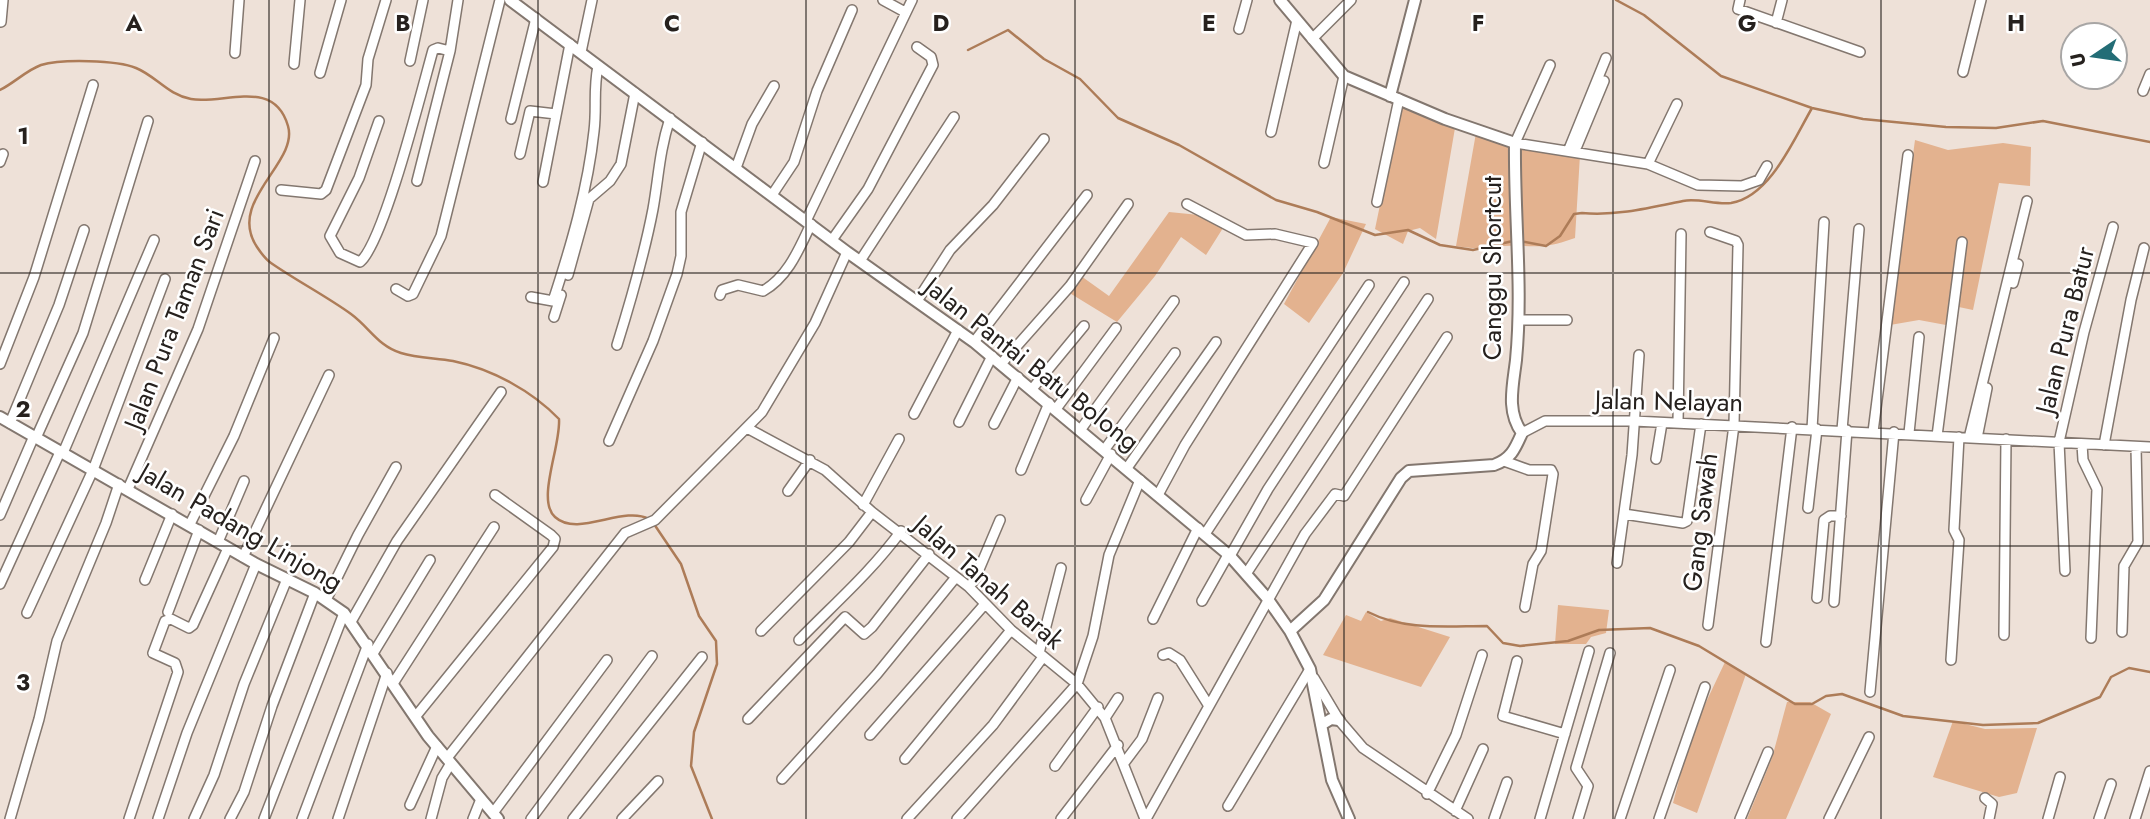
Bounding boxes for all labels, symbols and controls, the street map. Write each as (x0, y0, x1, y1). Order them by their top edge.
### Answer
text: A (125, 6, 143, 40)
text: B (395, 6, 411, 40)
text: C (664, 6, 680, 40)
text: D (933, 6, 950, 40)
text: E (1202, 6, 1216, 40)
text: F (1472, 6, 1484, 40)
text: G (1738, 6, 1756, 40)
text: H (2007, 6, 2025, 40)
north arrow (2059, 21, 2129, 91)
text: U (2063, 50, 2093, 69)
text: 1 (17, 119, 29, 153)
street label: Canggu Shortcut (1473, 175, 1511, 360)
street label: Jalan Pura Taman Sari (113, 203, 234, 438)
street label: Jalan Pura Batur (2025, 242, 2104, 421)
street label: Jalan Pantai Batu Bolong (914, 266, 1148, 460)
street label: Jalan Nelayan (1592, 381, 1743, 421)
text: 2 (15, 392, 31, 426)
street label: Gang Sawah (1673, 451, 1727, 593)
street label: Jalan Padang Linjong (130, 452, 350, 601)
street label: Jalan Tanah Barak (903, 504, 1073, 658)
text: 3 (16, 665, 30, 699)

